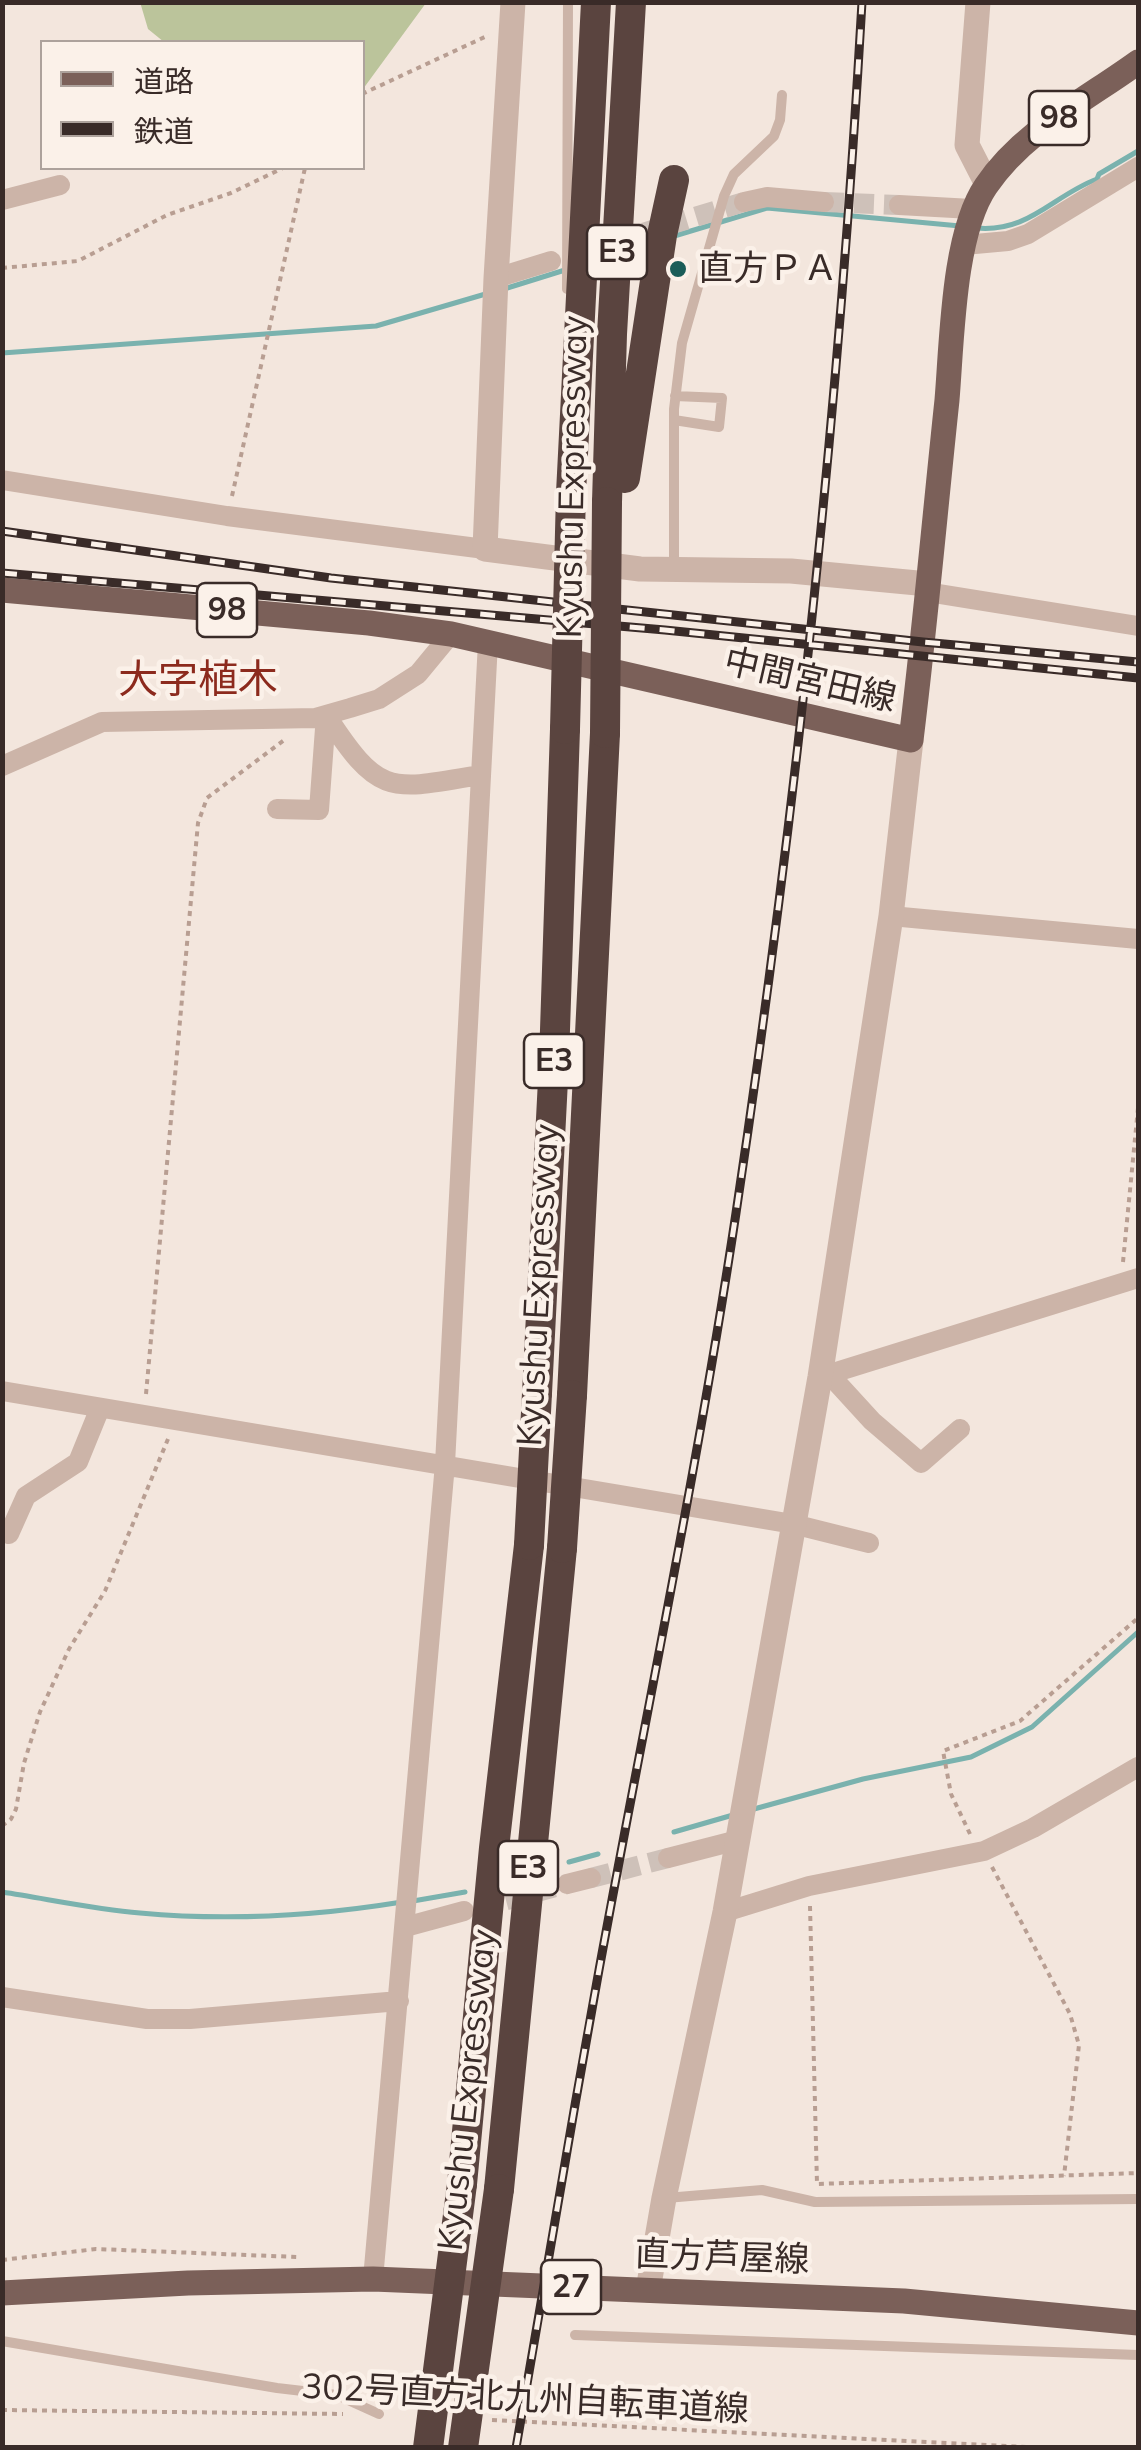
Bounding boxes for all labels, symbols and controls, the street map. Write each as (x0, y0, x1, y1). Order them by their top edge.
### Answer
legend (40, 40, 365, 170)
text: 道路 (134, 62, 194, 100)
road number: 98 (1029, 91, 1089, 145)
text: 鉄道 (134, 112, 194, 150)
road number: E3 (587, 225, 647, 279)
place label: 直方ＰＡ (698, 248, 838, 290)
marker: 直方ＰＡ (667, 258, 689, 280)
street label: Kyushu Expressway (549, 315, 597, 639)
road number: 98 (197, 583, 257, 637)
street label: 中間宮田線 (720, 641, 900, 721)
district label: 大字植木 (118, 657, 278, 705)
road number: E3 (524, 1034, 584, 1088)
street label: Kyushu Expressway (510, 1123, 568, 1447)
road number: E3 (498, 1841, 558, 1895)
street label: Kyushu Expressway (430, 1927, 506, 2253)
street label: 直方芦屋線 (634, 2234, 810, 2282)
road number: 27 (541, 2260, 601, 2314)
street label: 302号直方北九州自転車道線 (300, 2366, 750, 2432)

